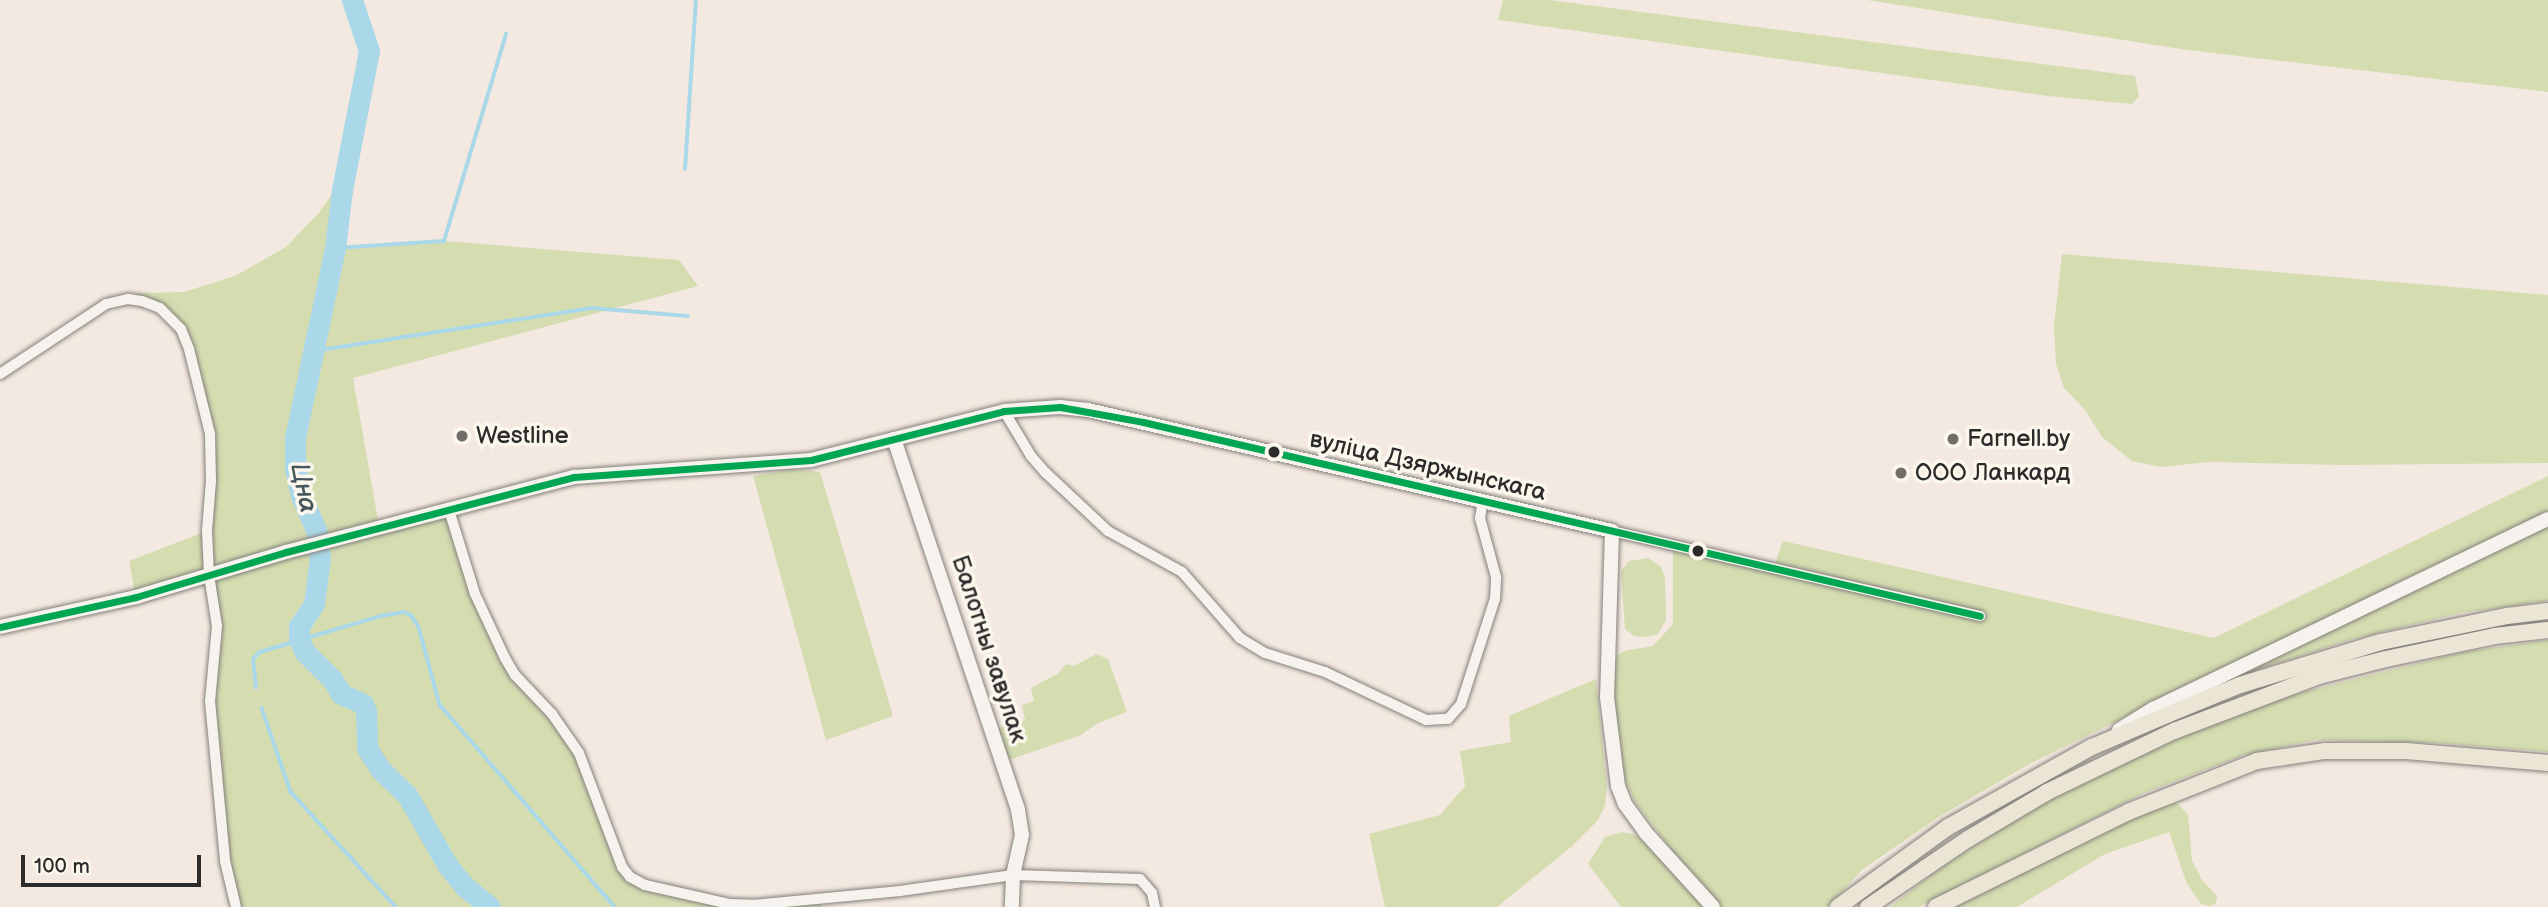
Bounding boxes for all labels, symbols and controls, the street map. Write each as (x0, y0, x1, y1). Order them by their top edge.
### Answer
place label: Westline (476, 422, 569, 450)
street label: вуліца Дзяржынскага (1307, 425, 1549, 507)
place label: Farnell.by (1967, 425, 2070, 453)
marker: Westline (454, 428, 470, 444)
marker: Farnell.by (1945, 431, 1961, 447)
unlabelled marker (1267, 445, 1281, 459)
place label: ООО Ланкард (1915, 459, 2070, 487)
water label: Цна (283, 460, 323, 516)
marker: ООО Ланкард (1893, 465, 1909, 481)
unlabelled marker (1691, 544, 1705, 558)
street label: Балотны завулак (945, 552, 1033, 746)
scale bar (24, 841, 205, 885)
text: 100 m (34, 854, 90, 879)

